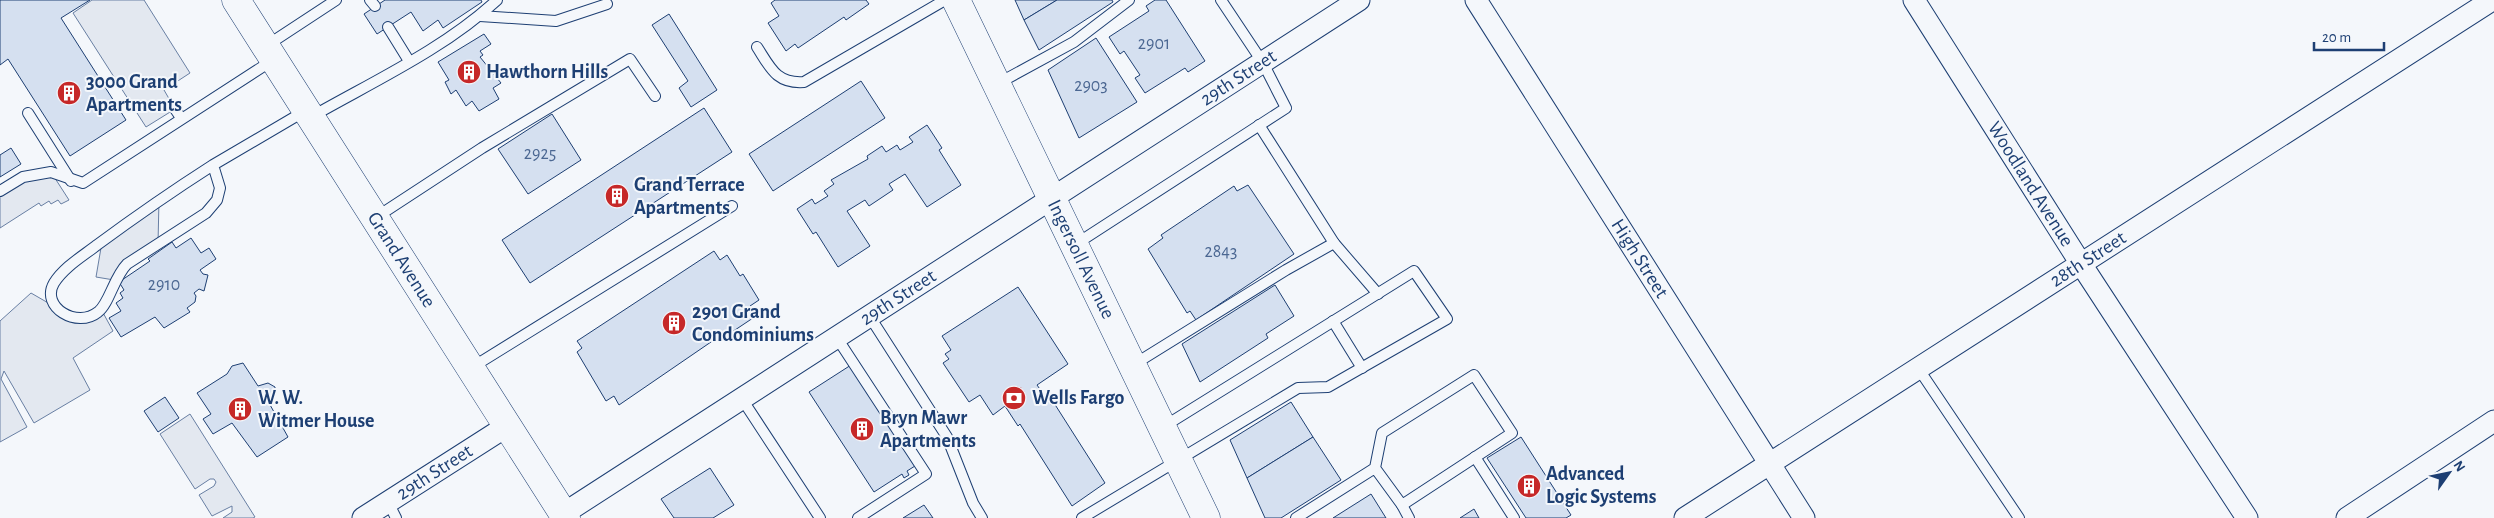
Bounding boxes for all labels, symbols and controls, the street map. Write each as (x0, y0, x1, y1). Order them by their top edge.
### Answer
scale bar (2314, 20, 2384, 52)
text: 20 m (2322, 30, 2351, 45)
house number: 2901 (1138, 35, 1170, 53)
street label: 29th Street (1197, 46, 1280, 110)
building icon: Hawthorn Hills (456, 59, 482, 85)
place label: Hawthorn Hills (486, 62, 608, 82)
place label: 3000 Grand Apartments (86, 72, 182, 115)
house number: 2903 (1074, 77, 1108, 95)
building icon: 3000 Grand Apartments (56, 80, 82, 106)
street label: Woodland Avenue (1984, 118, 2077, 250)
house number: 2925 (524, 145, 556, 163)
place label: Grand Terrace Apartments (634, 175, 745, 218)
building icon: Grand Terrace Apartments (604, 183, 630, 209)
street label: Ingersoll Avenue (1044, 197, 1118, 322)
street label: Grand Avenue (364, 208, 439, 311)
street label: High Street (1607, 216, 1672, 302)
street label: 28th Street (2047, 227, 2130, 291)
house number: 2843 (1205, 243, 1237, 261)
street label: 29th Street (857, 266, 940, 329)
house number: 2910 (148, 276, 180, 294)
place label: 2901 Grand Condominiums (692, 302, 814, 345)
building icon: 2901 Grand Condominiums (661, 310, 687, 336)
bank icon: Wells Fargo (1001, 385, 1027, 411)
place label: W. W. Witmer House (258, 388, 375, 431)
place label: Wells Fargo (1032, 388, 1125, 408)
building icon: W. W. Witmer House (227, 396, 253, 422)
place label: Bryn Mawr Apartments (880, 408, 976, 451)
building icon: Bryn Mawr Apartments (849, 416, 875, 442)
street label: 29th Street (393, 440, 477, 504)
north arrow (2424, 448, 2474, 498)
text: N (2451, 459, 2468, 474)
place label: Advanced Logic Systems (1546, 464, 1657, 507)
building icon: Advanced Logic Systems (1516, 473, 1542, 499)

